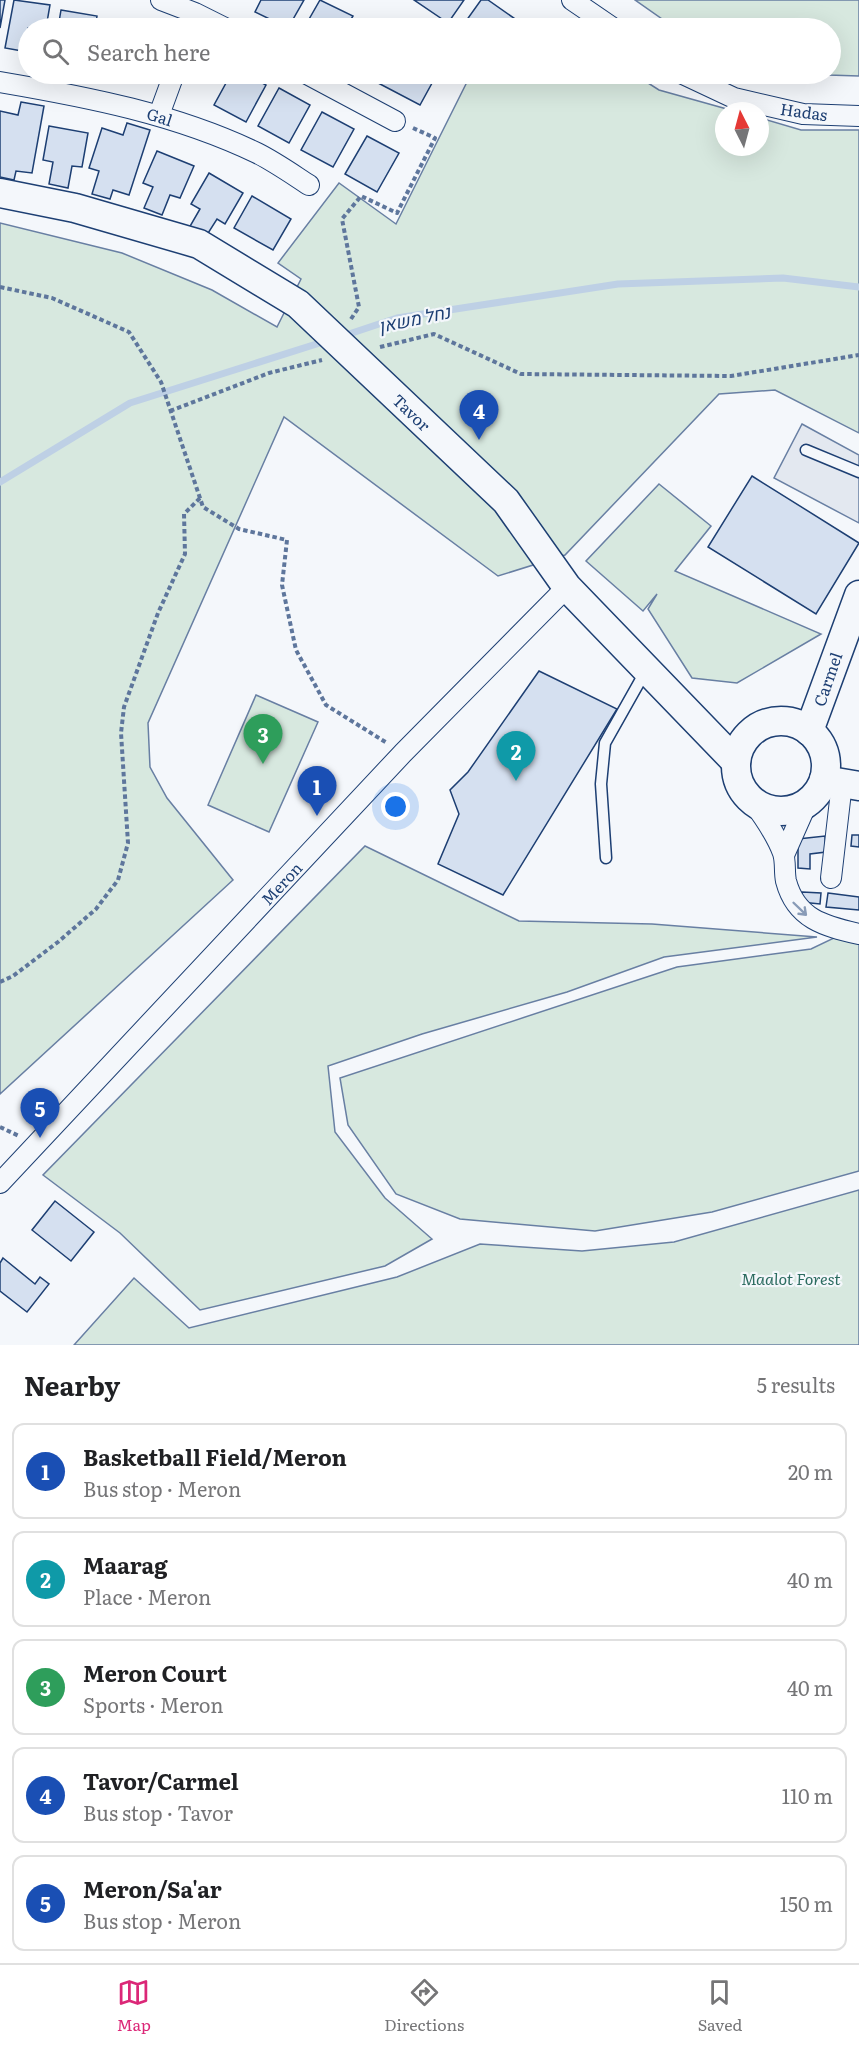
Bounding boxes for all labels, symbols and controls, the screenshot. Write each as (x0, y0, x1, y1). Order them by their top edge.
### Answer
search box (18, 18, 841, 84)
icon: search (39, 35, 72, 68)
text: Search here (87, 35, 210, 68)
street label: Hadas (779, 96, 829, 126)
street label: Gal (144, 101, 176, 131)
north arrow (715, 102, 769, 156)
water label: נחל משאן (376, 297, 454, 339)
street label: Tavor (388, 388, 437, 436)
pin: 4 (460, 390, 498, 440)
street label: Carmel (807, 649, 847, 709)
pin: 3 (244, 714, 282, 764)
pin: 2 (496, 732, 536, 781)
pin: 1 (298, 766, 336, 816)
your location (381, 792, 410, 821)
street label: Meron (255, 856, 307, 910)
one-way arrow (793, 901, 808, 916)
pin: 5 (20, 1088, 60, 1138)
park label: Maalot Forest (741, 1266, 841, 1290)
text: Nearby (24, 1365, 120, 1404)
text: 5 results (757, 1369, 835, 1399)
text: Basketball Field/Meron (83, 1440, 347, 1473)
text: 1 (41, 1456, 50, 1486)
text: 20 m (788, 1456, 833, 1486)
text: Bus stop · Meron (83, 1473, 241, 1503)
text: Maarag (83, 1548, 168, 1581)
text: 2 (40, 1564, 51, 1594)
text: 40 m (787, 1564, 833, 1594)
text: Place · Meron (83, 1581, 211, 1611)
text: Meron Court (83, 1656, 227, 1689)
text: 3 (40, 1672, 51, 1702)
text: 40 m (787, 1672, 833, 1702)
text: Sports · Meron (83, 1689, 224, 1719)
text: Tavor/Carmel (83, 1764, 239, 1797)
text: 4 (39, 1780, 52, 1810)
text: 110 m (782, 1780, 833, 1810)
text: Bus stop · Tavor (83, 1797, 233, 1827)
text: Meron/Sa'ar (83, 1872, 222, 1905)
text: 5 (40, 1888, 51, 1918)
text: 150 m (780, 1888, 833, 1918)
text: Bus stop · Meron (83, 1905, 241, 1935)
tab: Map (117, 1976, 151, 2036)
tab: Directions (384, 1976, 464, 2036)
tab: Saved (698, 1976, 742, 2036)

